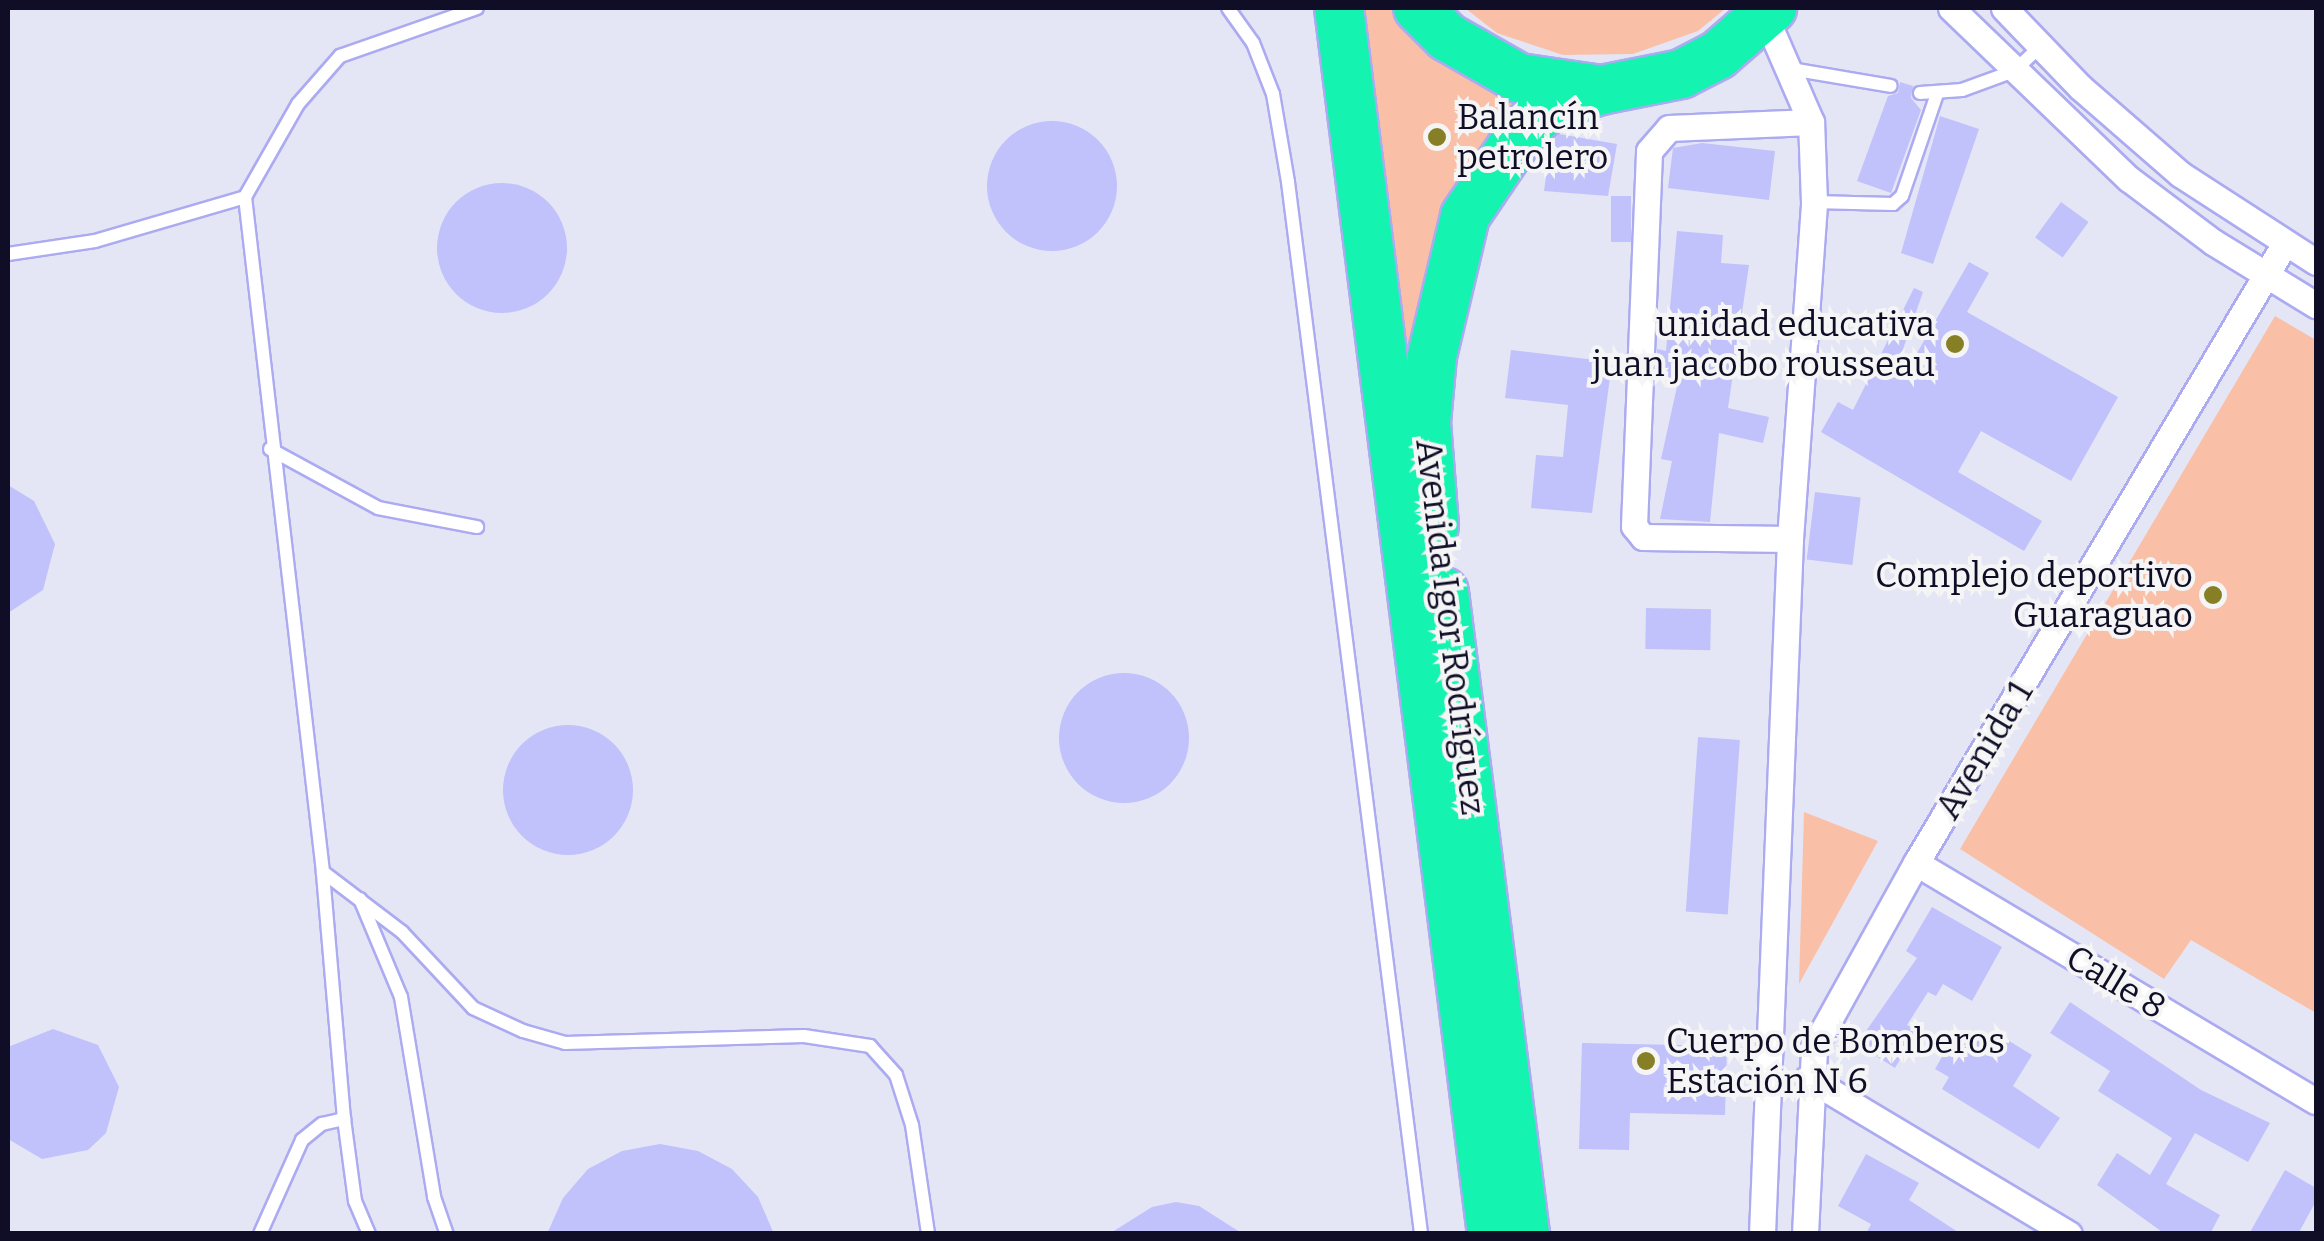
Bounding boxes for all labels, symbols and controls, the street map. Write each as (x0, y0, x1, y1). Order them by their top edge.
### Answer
place label: Balancín petrolero (1457, 96, 1608, 178)
marker: Balancín petrolero (1426, 126, 1448, 148)
place label: unidad educativa juan jacobo rousseau (1592, 303, 1935, 385)
marker: unidad educativa juan jacobo rousseau (1944, 333, 1966, 355)
street label: Avenida Igor Rodríguez (1407, 437, 1495, 817)
place label: Complejo deportivo Guaraguao (1875, 554, 2193, 636)
marker: Complejo deportivo Guaraguao (2202, 584, 2224, 606)
street label: Avenida 1 (1927, 673, 2041, 827)
street label: Calle 8 (2059, 936, 2173, 1028)
place label: Cuerpo de Bomberos Estación N 6 (1666, 1020, 2005, 1102)
marker: Cuerpo de Bomberos Estación N 6 (1635, 1050, 1657, 1072)

